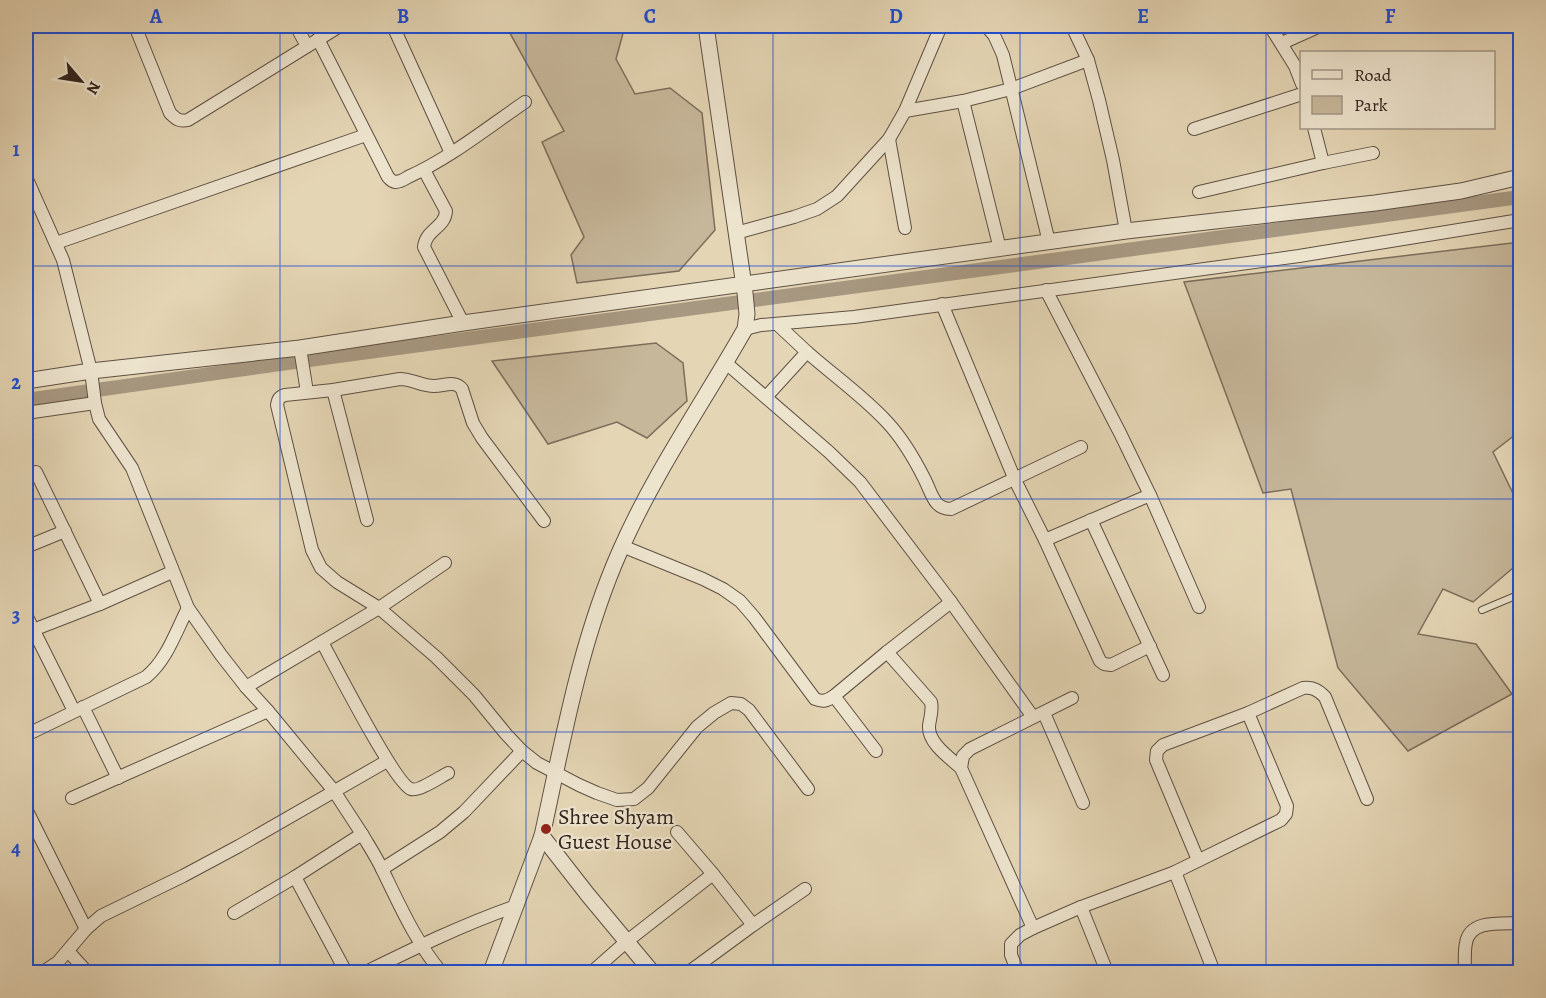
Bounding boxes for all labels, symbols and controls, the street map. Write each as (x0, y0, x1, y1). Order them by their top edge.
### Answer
text: A (149, 3, 163, 30)
text: B (397, 3, 409, 30)
text: C (644, 3, 656, 30)
text: D (889, 3, 903, 30)
text: E (1137, 3, 1149, 30)
text: F (1385, 3, 1396, 30)
north arrow (51, 51, 111, 111)
legend (1300, 51, 1495, 129)
text: Road (1354, 63, 1392, 87)
text: N (81, 77, 106, 99)
text: Park (1354, 93, 1388, 117)
text: 1 (12, 136, 20, 163)
text: 2 (11, 369, 21, 396)
text: 3 (12, 602, 20, 629)
place label: Shree Shyam Guest House (558, 802, 674, 857)
marker: Shree Shyam Guest House (539, 822, 553, 836)
text: 4 (11, 835, 21, 862)

